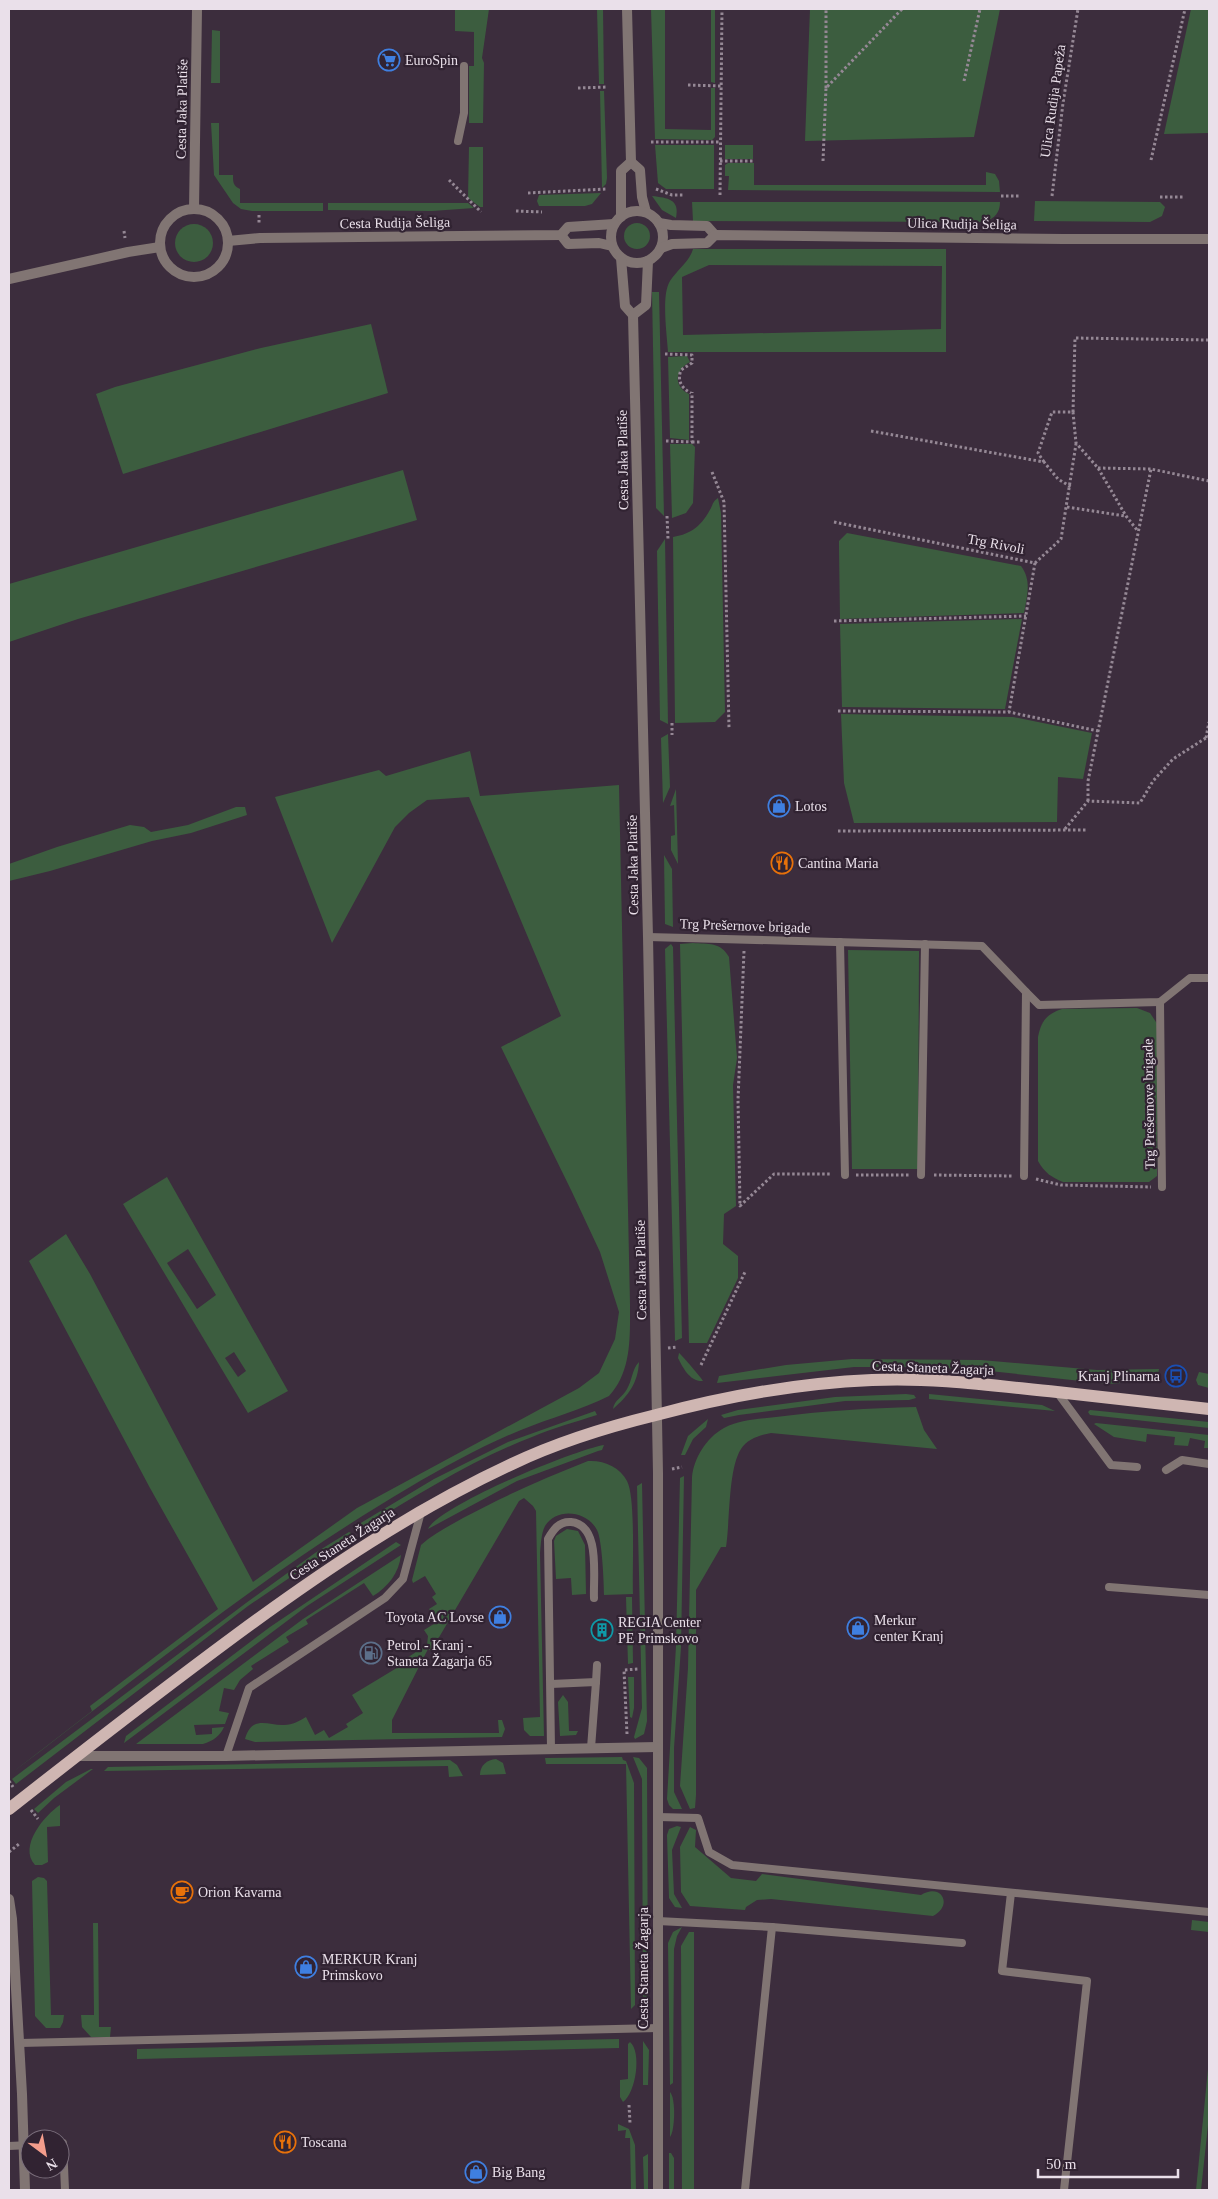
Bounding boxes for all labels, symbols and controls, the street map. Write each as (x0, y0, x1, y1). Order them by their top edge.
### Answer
street label: Ulica Rudija Papeža (1038, 43, 1068, 159)
supermarket icon: EuroSpin (377, 48, 401, 72)
place label: EuroSpin (405, 53, 458, 68)
street label: Cesta Jaka Platiše (174, 59, 190, 159)
street label: Cesta Rudija Šeliga (340, 214, 451, 231)
street label: Ulica Rudija Šeliga (907, 215, 1018, 232)
street label: Cesta Jaka Platiše (615, 410, 631, 510)
street label: Trg Rivoli (966, 531, 1026, 557)
shop icon: Lotos (767, 794, 791, 818)
place label: Lotos (795, 799, 827, 814)
street label: Cesta Jaka Platiše (625, 815, 641, 915)
restaurant icon: Cantina Maria (770, 851, 794, 875)
place label: Cantina Maria (798, 856, 879, 871)
street label: Trg Prešernove brigade (679, 916, 811, 936)
street label: Trg Prešernove brigade (1140, 1039, 1158, 1169)
street label: Cesta Jaka Platiše (633, 1220, 649, 1320)
street label: Cesta Staneta Žagarja (872, 1357, 995, 1378)
bus stop icon: Kranj Plinarna (1164, 1364, 1188, 1388)
place label: Kranj Plinarna (1078, 1369, 1161, 1384)
street label: Cesta Staneta Žagarja (286, 1503, 398, 1584)
shop icon: Toyota AC Lovse (488, 1605, 512, 1629)
place label: Toyota AC Lovse (385, 1610, 484, 1625)
place label: Merkur center Kranj (874, 1613, 944, 1644)
place label: REGIA Center PE Primskovo (618, 1615, 701, 1646)
shop icon: Merkur center Kranj (846, 1616, 870, 1640)
building icon: REGIA Center PE Primskovo (590, 1618, 614, 1642)
place label: Petrol - Kranj - Staneta Žagarja 65 (387, 1638, 492, 1669)
fuel station icon: Petrol - Kranj - Staneta Žagarja 65 (359, 1641, 383, 1665)
cafe icon: Orion Kavarna (170, 1880, 194, 1904)
place label: Orion Kavarna (198, 1885, 282, 1900)
street label: Cesta Staneta Žagarja (635, 1906, 651, 2029)
place label: MERKUR Kranj Primskovo (322, 1952, 417, 1983)
shop icon: MERKUR Kranj Primskovo (294, 1955, 318, 1979)
north arrow (20, 2129, 70, 2179)
restaurant icon: Toscana (273, 2130, 297, 2154)
place label: Toscana (301, 2135, 347, 2150)
scale bar (1038, 2146, 1178, 2178)
text: N (43, 2156, 60, 2174)
text: 50 m (1046, 2156, 1077, 2172)
shop icon: Big Bang (464, 2160, 488, 2184)
place label: Big Bang (492, 2165, 545, 2180)

